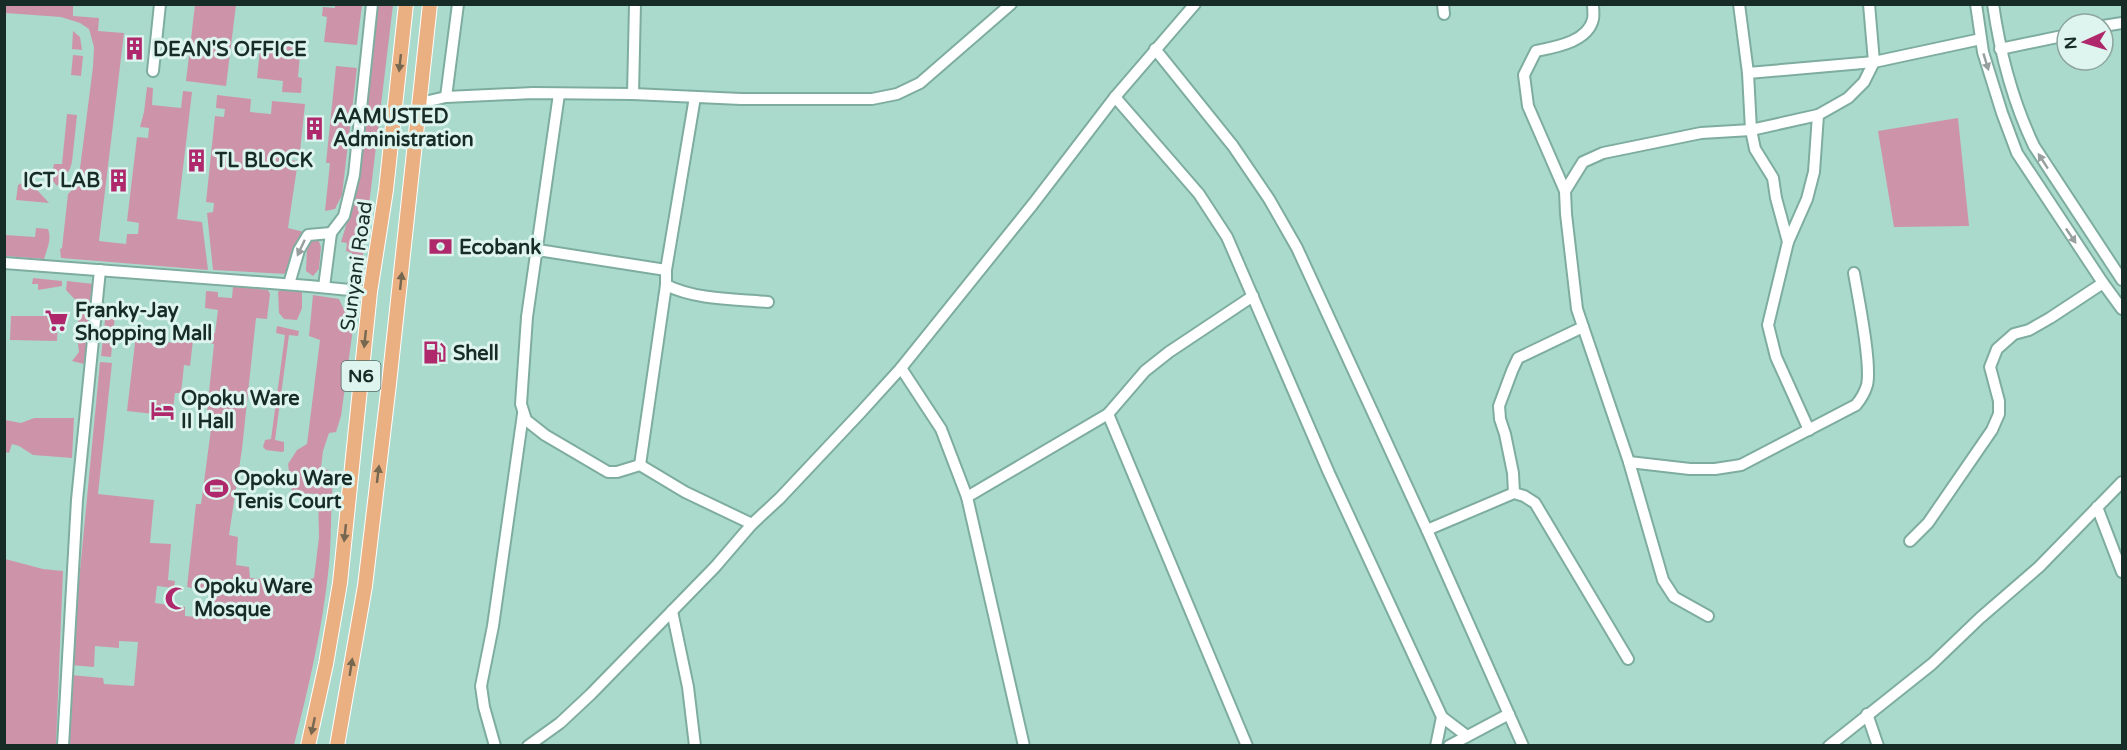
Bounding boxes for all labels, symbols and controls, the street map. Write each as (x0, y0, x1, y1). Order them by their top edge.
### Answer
north arrow (2055, 12, 2115, 72)
building icon: DEAN'S OFFICE (122, 36, 148, 62)
text: N (2061, 36, 2081, 50)
place label: DEAN'S OFFICE (153, 38, 307, 62)
one-way arrow (395, 53, 404, 72)
one-way arrow (1982, 53, 1991, 71)
place label: AAMUSTED Administration (333, 105, 474, 152)
building icon: AAMUSTED Administration (302, 115, 328, 141)
building icon: TL BLOCK (184, 147, 210, 173)
place label: TL BLOCK (214, 149, 313, 173)
one-way arrow (2038, 153, 2049, 169)
building icon: ICT LAB (105, 167, 131, 193)
place label: ICT LAB (23, 169, 100, 193)
street label: Sunyani Road (336, 200, 378, 333)
one-way arrow (2065, 228, 2076, 244)
bank icon: Ecobank (428, 234, 454, 260)
place label: Ecobank (459, 236, 541, 260)
one-way arrow (297, 239, 307, 257)
one-way arrow (396, 271, 405, 290)
place label: Franky-Jay Shopping Mall (75, 299, 212, 346)
supermarket icon: Franky-Jay Shopping Mall (44, 308, 70, 334)
one-way arrow (360, 330, 370, 349)
fuel station icon: Shell (422, 340, 448, 366)
place label: Shell (453, 342, 499, 366)
road number: N6 (342, 361, 380, 391)
place label: Opoku Ware II Hall (181, 387, 299, 434)
hotel icon: Opoku Ware II Hall (150, 397, 176, 423)
one-way arrow (374, 465, 383, 484)
place label: Opoku Ware Tenis Court (233, 467, 352, 514)
sports icon: Opoku Ware Tenis Court (203, 476, 229, 502)
one-way arrow (340, 524, 350, 543)
place label: Opoku Ware Mosque (194, 575, 312, 622)
mosque icon: Opoku Ware Mosque (163, 585, 189, 611)
one-way arrow (347, 658, 356, 677)
one-way arrow (307, 716, 317, 735)

